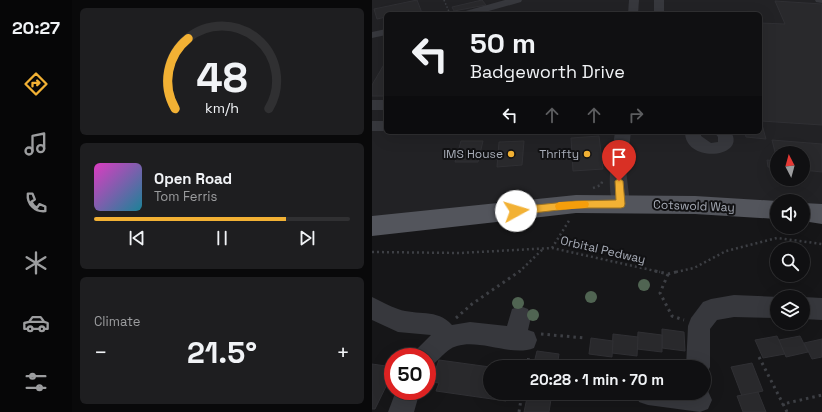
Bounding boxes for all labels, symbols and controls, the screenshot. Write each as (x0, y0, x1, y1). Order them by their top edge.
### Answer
text: 20:27 (12, 16, 60, 39)
text: 50 m (470, 25, 536, 61)
icon: left (404, 28, 456, 80)
text: 48 (196, 51, 248, 104)
text: Badgeworth Drive (470, 60, 625, 83)
icon: directions (22, 70, 50, 98)
text: km/h (205, 99, 239, 117)
icon: left (499, 104, 521, 126)
icon: ahead (541, 104, 563, 126)
icon: ahead (583, 104, 605, 126)
icon: right (625, 104, 647, 126)
icon: music (22, 130, 50, 158)
pin (602, 140, 636, 181)
place label: IMS House (443, 146, 503, 162)
place label: Thrifty (539, 146, 579, 162)
icon: arrive (608, 146, 630, 168)
north arrow (770, 146, 810, 186)
map controls (770, 146, 810, 330)
marker: IMS House (506, 149, 516, 159)
marker: Thrifty (582, 149, 592, 159)
text: Open Road (154, 169, 232, 188)
text: Tom Ferris (154, 188, 217, 205)
icon: phone (22, 189, 50, 217)
position arrow (495, 190, 537, 232)
button: sound (770, 194, 810, 234)
street label: Cotswold Way (653, 197, 735, 215)
icon: previous (126, 227, 148, 249)
icon: pause (211, 227, 233, 249)
icon: next (296, 227, 318, 249)
street label: Orbital Pedway (559, 232, 647, 268)
button: search (770, 242, 810, 282)
icon: climate (22, 249, 50, 277)
button: layers (770, 290, 810, 330)
icon: car (22, 309, 50, 337)
text: Climate (94, 313, 140, 330)
text: 21.5° (187, 333, 257, 372)
text: − (94, 338, 108, 366)
text: + (336, 338, 350, 366)
speed limit sign: 50 (384, 348, 436, 400)
icon: filters (22, 368, 50, 396)
text: 20:28 · 1 min · 70 m (530, 370, 664, 389)

